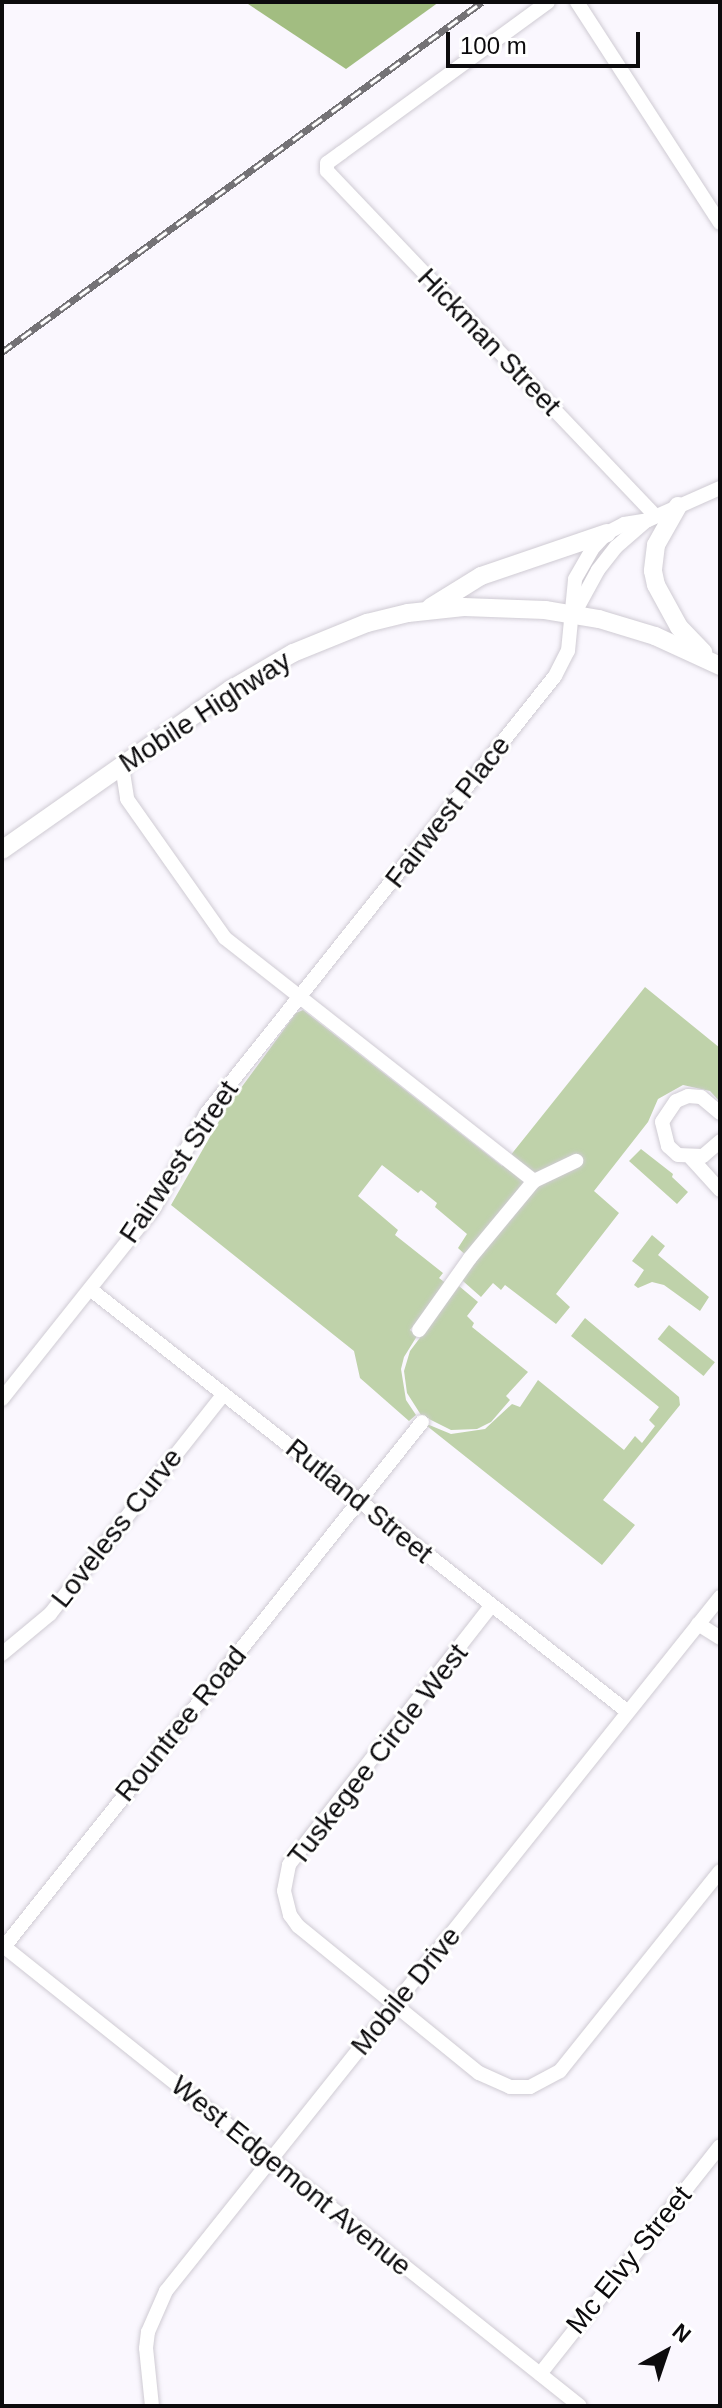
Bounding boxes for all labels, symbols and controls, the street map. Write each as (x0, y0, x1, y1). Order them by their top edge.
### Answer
scale bar (450, 16, 644, 66)
text: 100 m (460, 32, 527, 59)
street label: Hickman Street (410, 261, 568, 423)
street label: Mobile Highway (113, 644, 297, 780)
street label: Fairwest Place (378, 729, 518, 895)
street label: Fairwest Street (112, 1075, 246, 1249)
street label: Rutland Street (279, 1432, 439, 1570)
street label: Loveless Curve (44, 1442, 190, 1614)
street label: Tuskegee Circle West (281, 1637, 475, 1873)
street label: Rountree Road (108, 1640, 254, 1808)
street label: Mobile Drive (344, 1920, 468, 2062)
street label: West Edgemont Avenue (163, 2068, 419, 2284)
street label: Mc Elvy Street (559, 2179, 699, 2341)
north arrow (626, 2312, 706, 2392)
text: N (668, 2319, 696, 2348)

